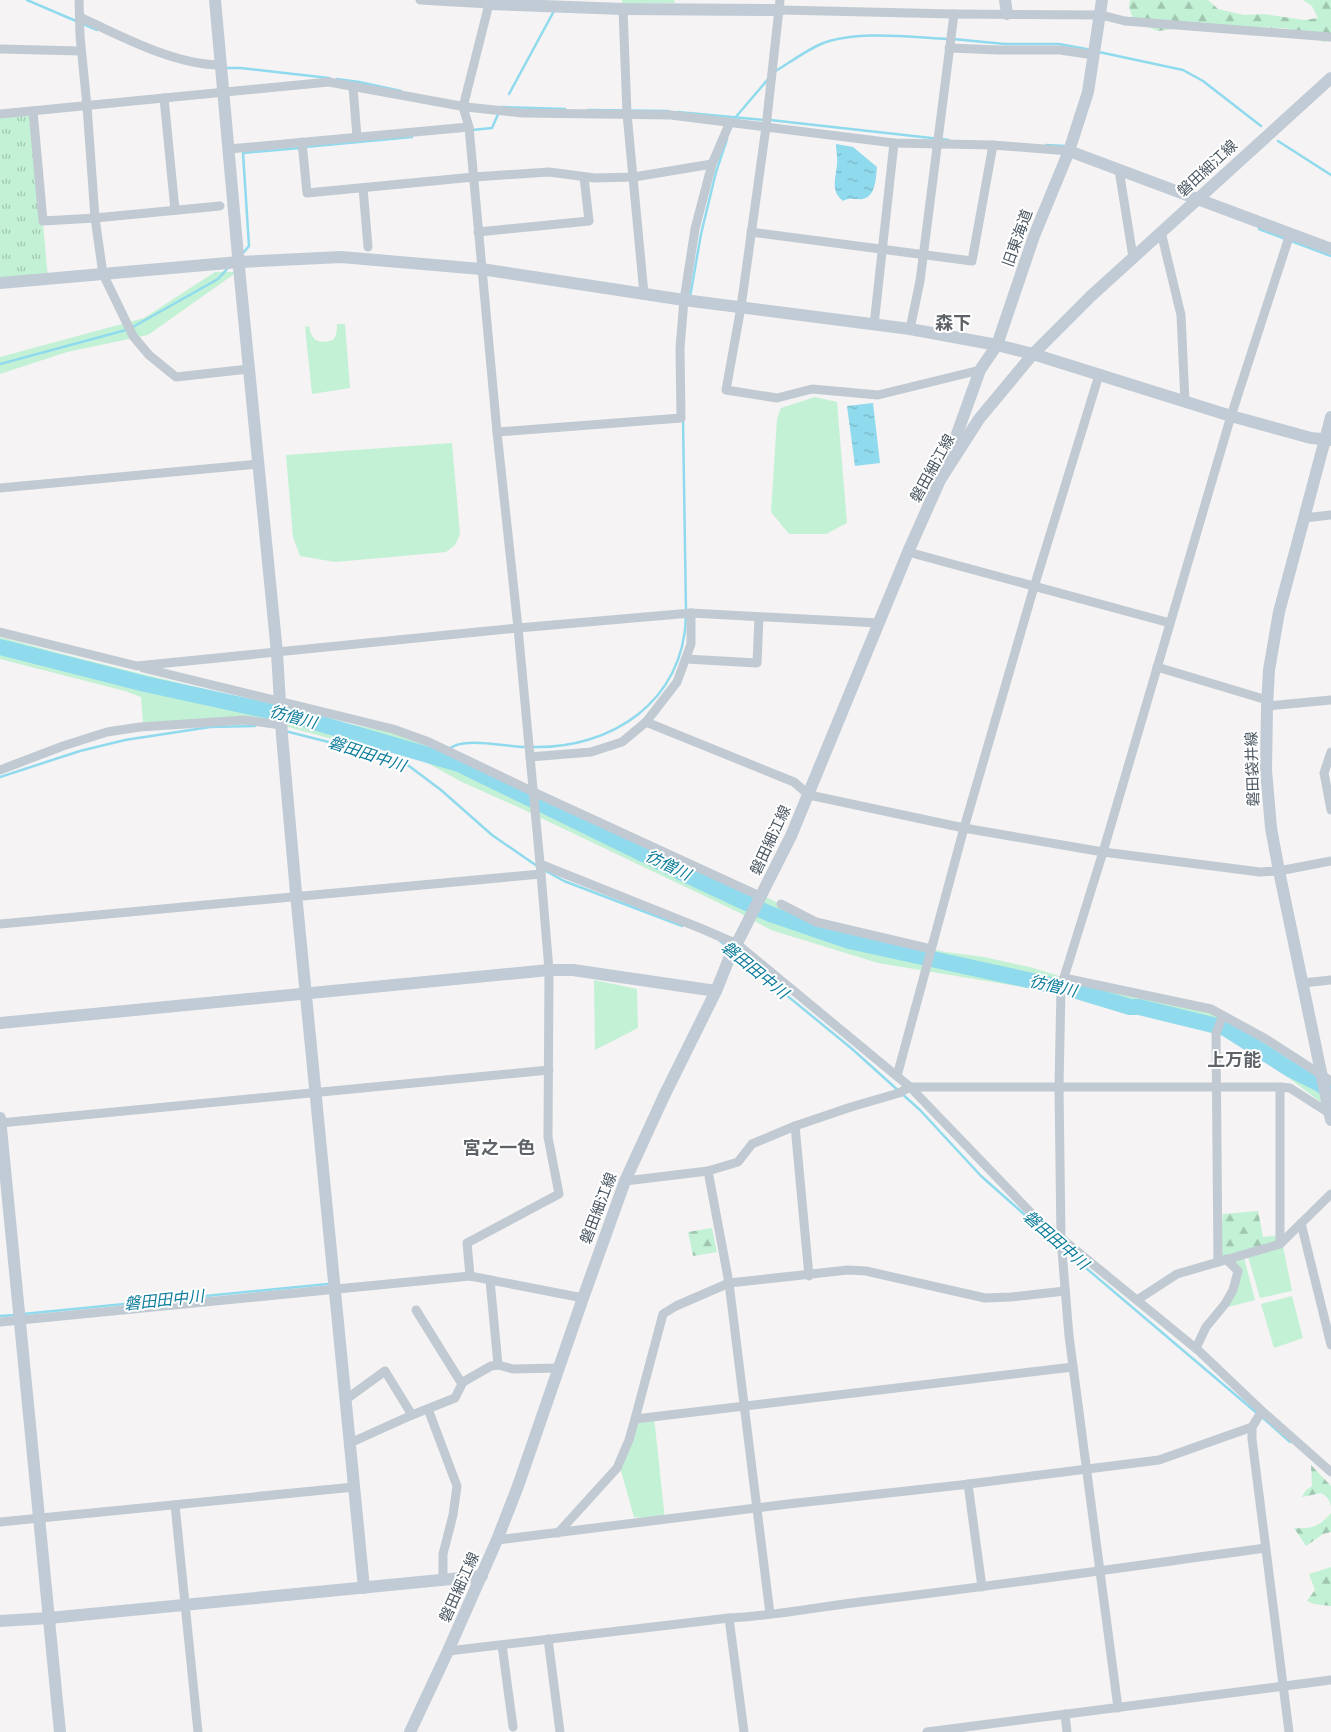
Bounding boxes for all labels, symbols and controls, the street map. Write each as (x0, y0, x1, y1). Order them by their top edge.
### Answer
street label: 磐田細江線 (1173, 135, 1241, 201)
street label: 旧東海道 (998, 207, 1036, 269)
district label: 森下 (935, 311, 971, 334)
street label: 磐田細江線 (906, 431, 958, 505)
water label: 彷僧川 (267, 701, 321, 734)
street label: 磐田袋井線 (1241, 731, 1263, 807)
water label: 磐田田中川 (326, 732, 410, 777)
street label: 磐田細江線 (746, 802, 794, 878)
water label: 彷僧川 (642, 845, 696, 886)
water label: 磐田田中川 (717, 937, 794, 1005)
water label: 彷僧川 (1027, 970, 1081, 1002)
district label: 上万能 (1207, 1048, 1261, 1071)
district label: 宮之一色 (463, 1136, 535, 1159)
street label: 磐田細江線 (576, 1170, 620, 1246)
water label: 磐田田中川 (1019, 1206, 1095, 1275)
water label: 磐田田中川 (123, 1285, 207, 1315)
street label: 磐田細江線 (435, 1549, 483, 1625)

